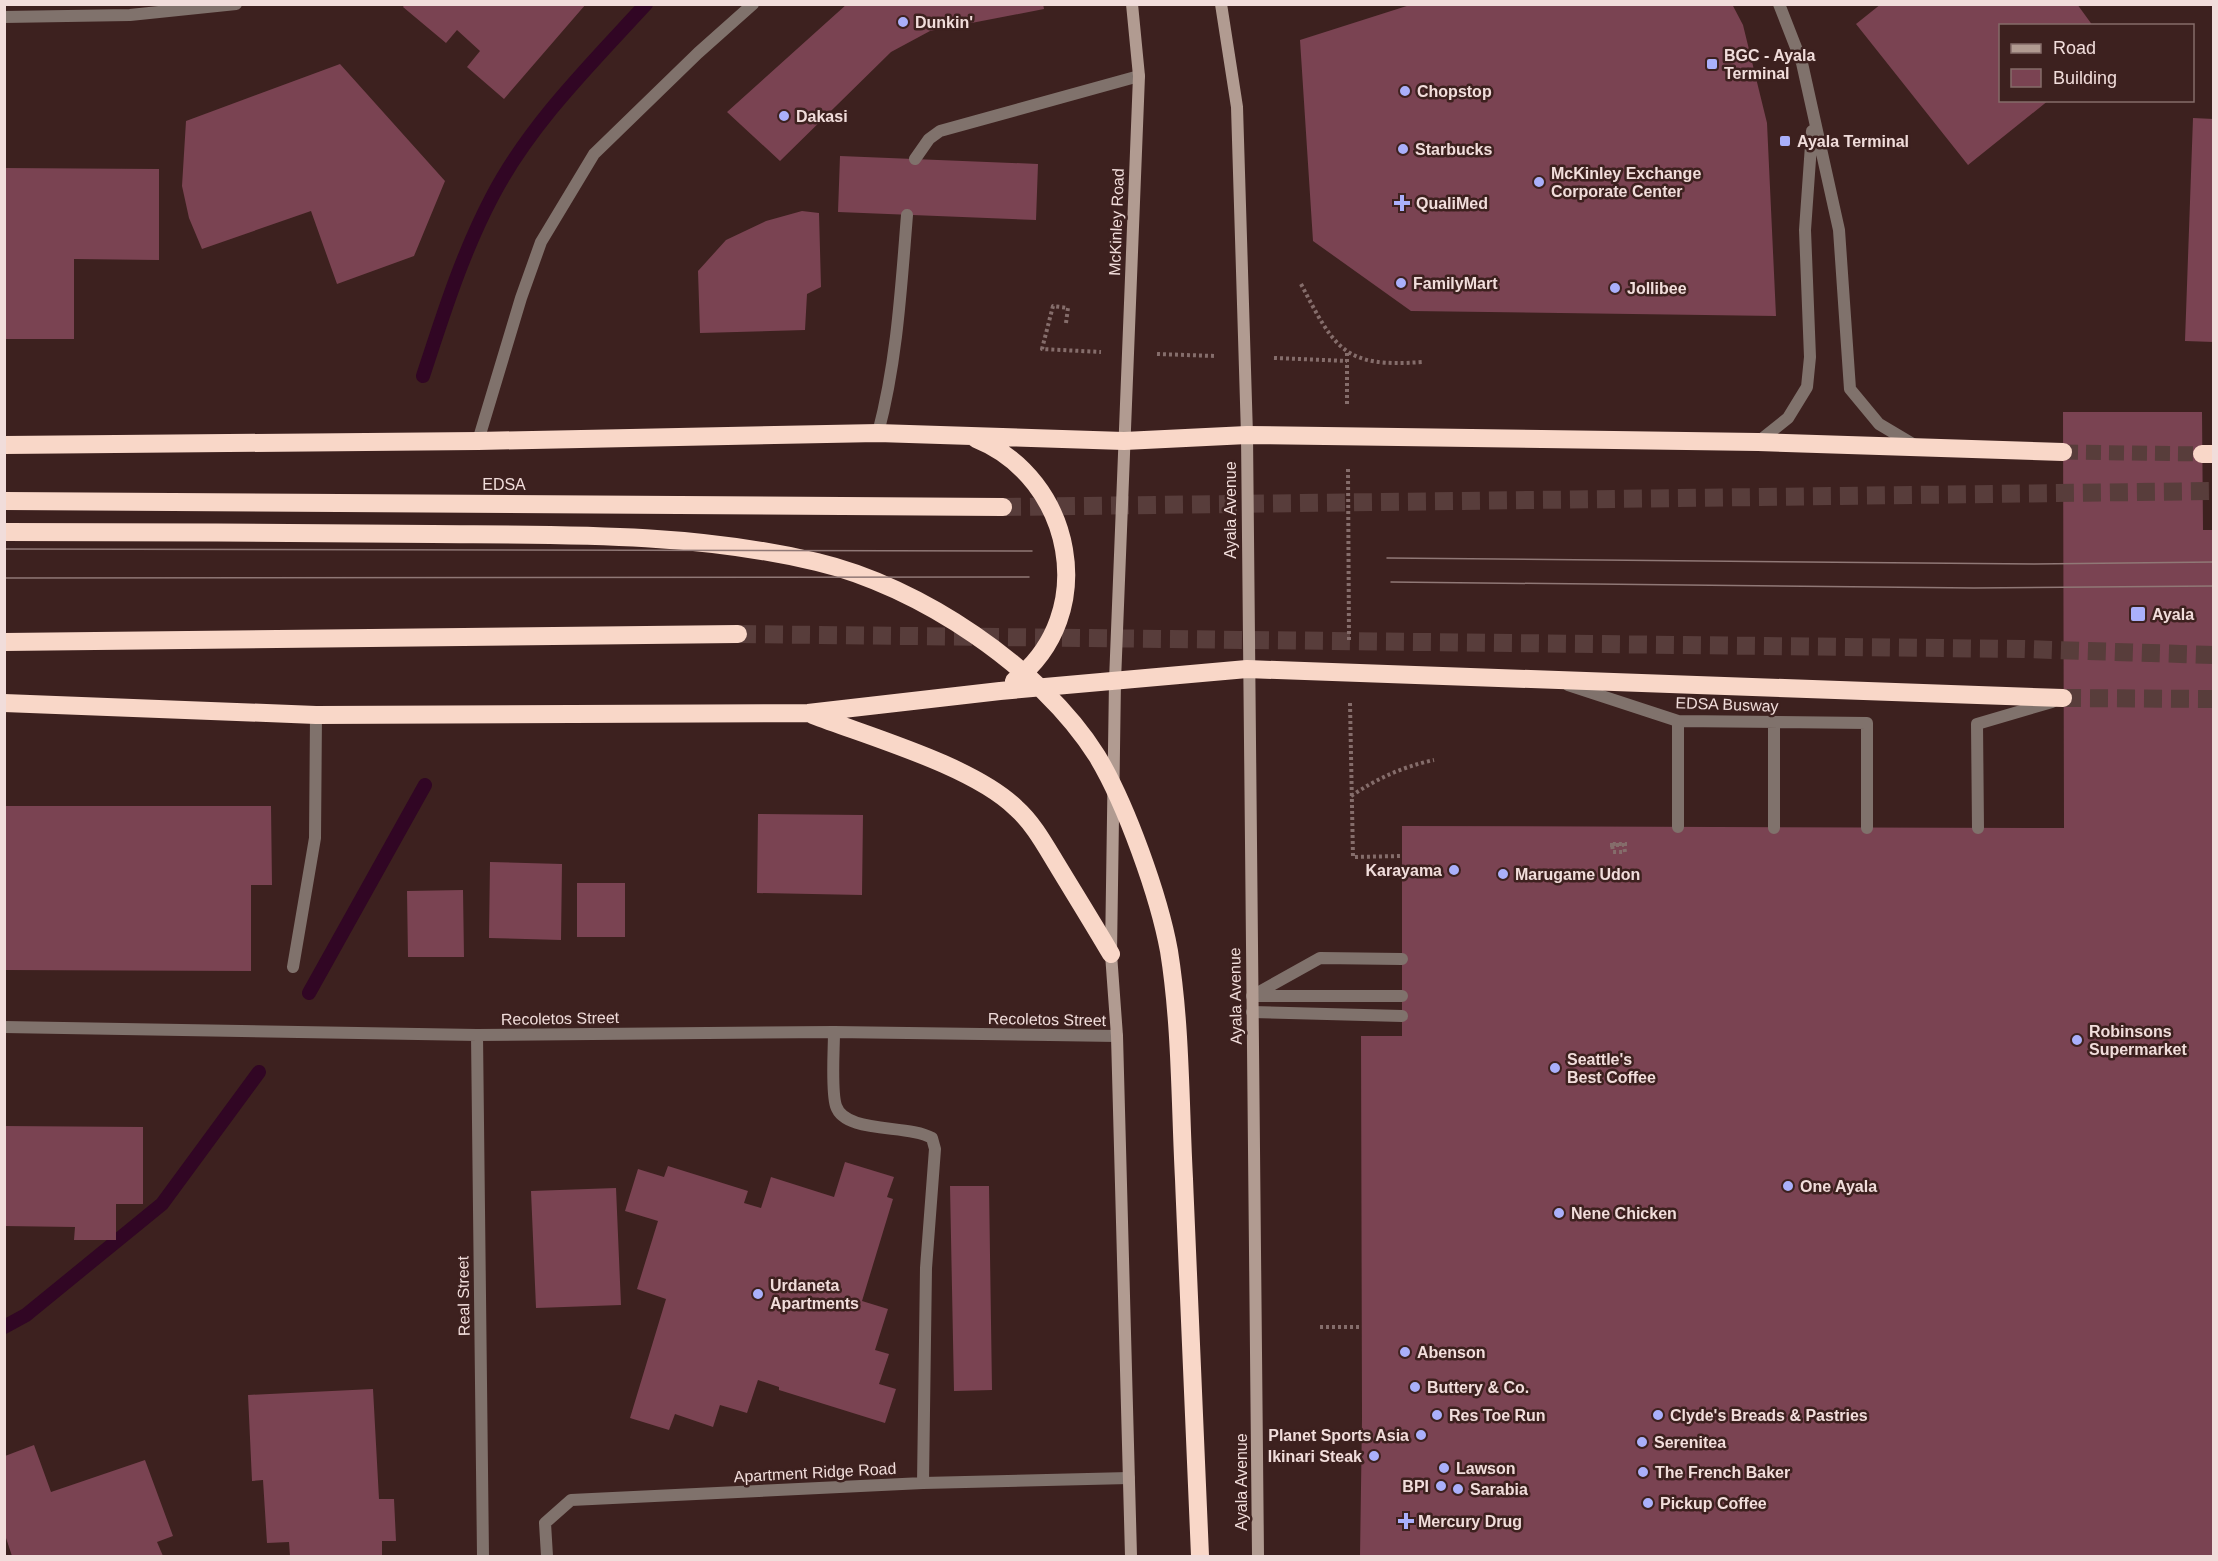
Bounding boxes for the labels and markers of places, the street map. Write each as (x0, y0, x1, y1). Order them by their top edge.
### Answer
place label: Dunkin' (915, 14, 973, 31)
marker: Dunkin' (896, 15, 910, 29)
place label: BGC - Ayala Terminal (1724, 47, 1815, 82)
marker: BGC - Ayala Terminal (1705, 57, 1719, 71)
place label: Chopstop (1417, 83, 1492, 100)
marker: Chopstop (1398, 84, 1412, 98)
place label: Dakasi (796, 108, 848, 125)
marker: Dakasi (777, 109, 791, 123)
place label: Ayala Terminal (1797, 133, 1909, 150)
marker: Ayala Terminal (1778, 134, 1792, 148)
place label: Starbucks (1415, 141, 1492, 158)
marker: Starbucks (1396, 142, 1410, 156)
place label: McKinley Exchange Corporate Center (1551, 165, 1701, 200)
marker: McKinley Exchange Corporate Center (1532, 175, 1546, 189)
marker: QualiMed (1393, 194, 1411, 212)
place label: QualiMed (1416, 195, 1488, 212)
place label: FamilyMart (1413, 275, 1498, 292)
marker: FamilyMart (1394, 276, 1408, 290)
place label: Jollibee (1627, 280, 1687, 297)
marker: Jollibee (1608, 281, 1622, 295)
marker: Ayala (2129, 605, 2147, 623)
place label: Ayala (2152, 606, 2194, 623)
place label: Karayama (1366, 862, 1442, 879)
marker: Karayama (1447, 863, 1461, 877)
place label: Marugame Udon (1515, 866, 1640, 883)
marker: Marugame Udon (1496, 867, 1510, 881)
place label: Robinsons Supermarket (2089, 1023, 2187, 1058)
marker: Robinsons Supermarket (2070, 1033, 2084, 1047)
place label: Seattle's Best Coffee (1567, 1051, 1656, 1086)
marker: Seattle's Best Coffee (1548, 1061, 1562, 1075)
place label: One Ayala (1800, 1178, 1877, 1195)
marker: One Ayala (1781, 1179, 1795, 1193)
place label: Nene Chicken (1571, 1205, 1677, 1222)
marker: Nene Chicken (1552, 1206, 1566, 1220)
place label: Urdaneta Apartments (770, 1277, 859, 1312)
marker: Urdaneta Apartments (751, 1287, 765, 1301)
place label: Abenson (1417, 1344, 1485, 1361)
marker: Abenson (1398, 1345, 1412, 1359)
place label: Buttery & Co. (1427, 1379, 1529, 1396)
marker: Buttery & Co. (1408, 1380, 1422, 1394)
place label: Res Toe Run (1449, 1407, 1546, 1424)
place label: Clyde's Breads & Pastries (1670, 1407, 1868, 1424)
marker: Res Toe Run (1430, 1408, 1444, 1422)
marker: Clyde's Breads & Pastries (1651, 1408, 1665, 1422)
place label: Planet Sports Asia (1268, 1427, 1409, 1444)
marker: Planet Sports Asia (1414, 1428, 1428, 1442)
place label: Serenitea (1654, 1434, 1726, 1451)
marker: Serenitea (1635, 1435, 1649, 1449)
place label: Ikinari Steak (1268, 1448, 1362, 1465)
marker: Ikinari Steak (1367, 1449, 1381, 1463)
place label: Lawson (1456, 1460, 1516, 1477)
marker: Lawson (1437, 1461, 1451, 1475)
place label: The French Baker (1655, 1464, 1790, 1481)
marker: The French Baker (1636, 1465, 1650, 1479)
place label: BPI (1402, 1478, 1429, 1495)
marker: BPI (1434, 1479, 1448, 1493)
place label: Sarabia (1470, 1481, 1528, 1498)
marker: Sarabia (1451, 1482, 1465, 1496)
place label: Pickup Coffee (1660, 1495, 1767, 1512)
marker: Pickup Coffee (1641, 1496, 1655, 1510)
place label: Mercury Drug (1418, 1513, 1522, 1530)
marker: Mercury Drug (1399, 1514, 1413, 1528)

